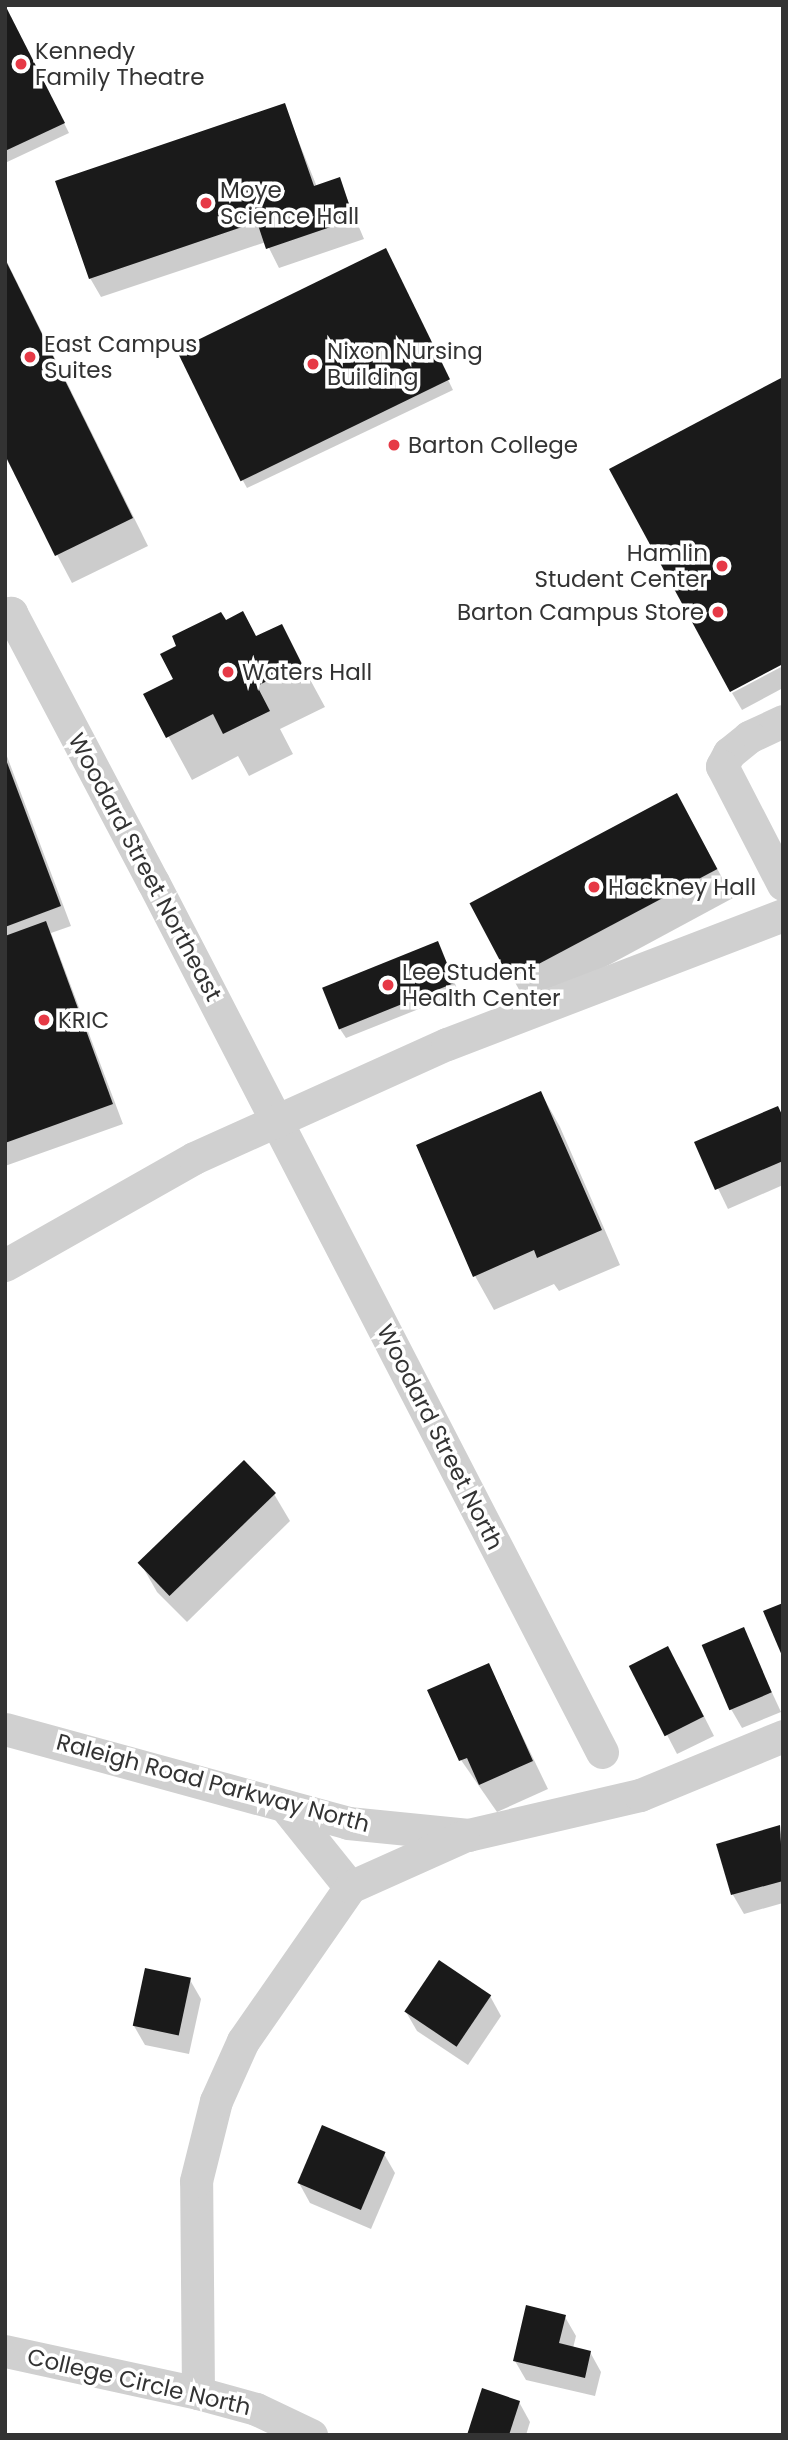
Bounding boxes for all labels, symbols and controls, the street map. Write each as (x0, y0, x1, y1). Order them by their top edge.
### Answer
place label: Kennedy Family Theatre (35, 37, 204, 91)
marker: Kennedy Family Theatre (13, 56, 29, 72)
place label: Moye Science Hall (220, 176, 359, 230)
marker: Moye Science Hall (198, 195, 214, 211)
place label: East Campus Suites (44, 330, 197, 384)
place label: Nixon Nursing Building (327, 337, 483, 391)
marker: East Campus Suites (22, 349, 38, 365)
marker: Nixon Nursing Building (305, 356, 321, 372)
place label: Barton College (408, 431, 578, 459)
marker: Barton College (386, 437, 402, 453)
place label: Hamlin Student Center (534, 539, 708, 593)
marker: Hamlin Student Center (714, 558, 730, 574)
place label: Barton Campus Store (457, 598, 704, 626)
marker: Barton Campus Store (710, 604, 726, 620)
place label: Waters Hall (242, 658, 372, 686)
marker: Waters Hall (220, 664, 236, 680)
street label: Woodard Street Northeast (63, 728, 227, 1006)
place label: Hackney Hall (608, 873, 756, 901)
marker: Hackney Hall (586, 879, 602, 895)
place label: Lee Student Health Center (402, 958, 561, 1012)
marker: Lee Student Health Center (380, 977, 396, 993)
place label: KRIC (58, 1006, 109, 1034)
marker: KRIC (36, 1012, 52, 1028)
street label: Woodard Street North (371, 1320, 509, 1554)
street label: Raleigh Road Parkway North (54, 1728, 372, 1838)
street label: College Circle North (25, 2343, 253, 2421)

